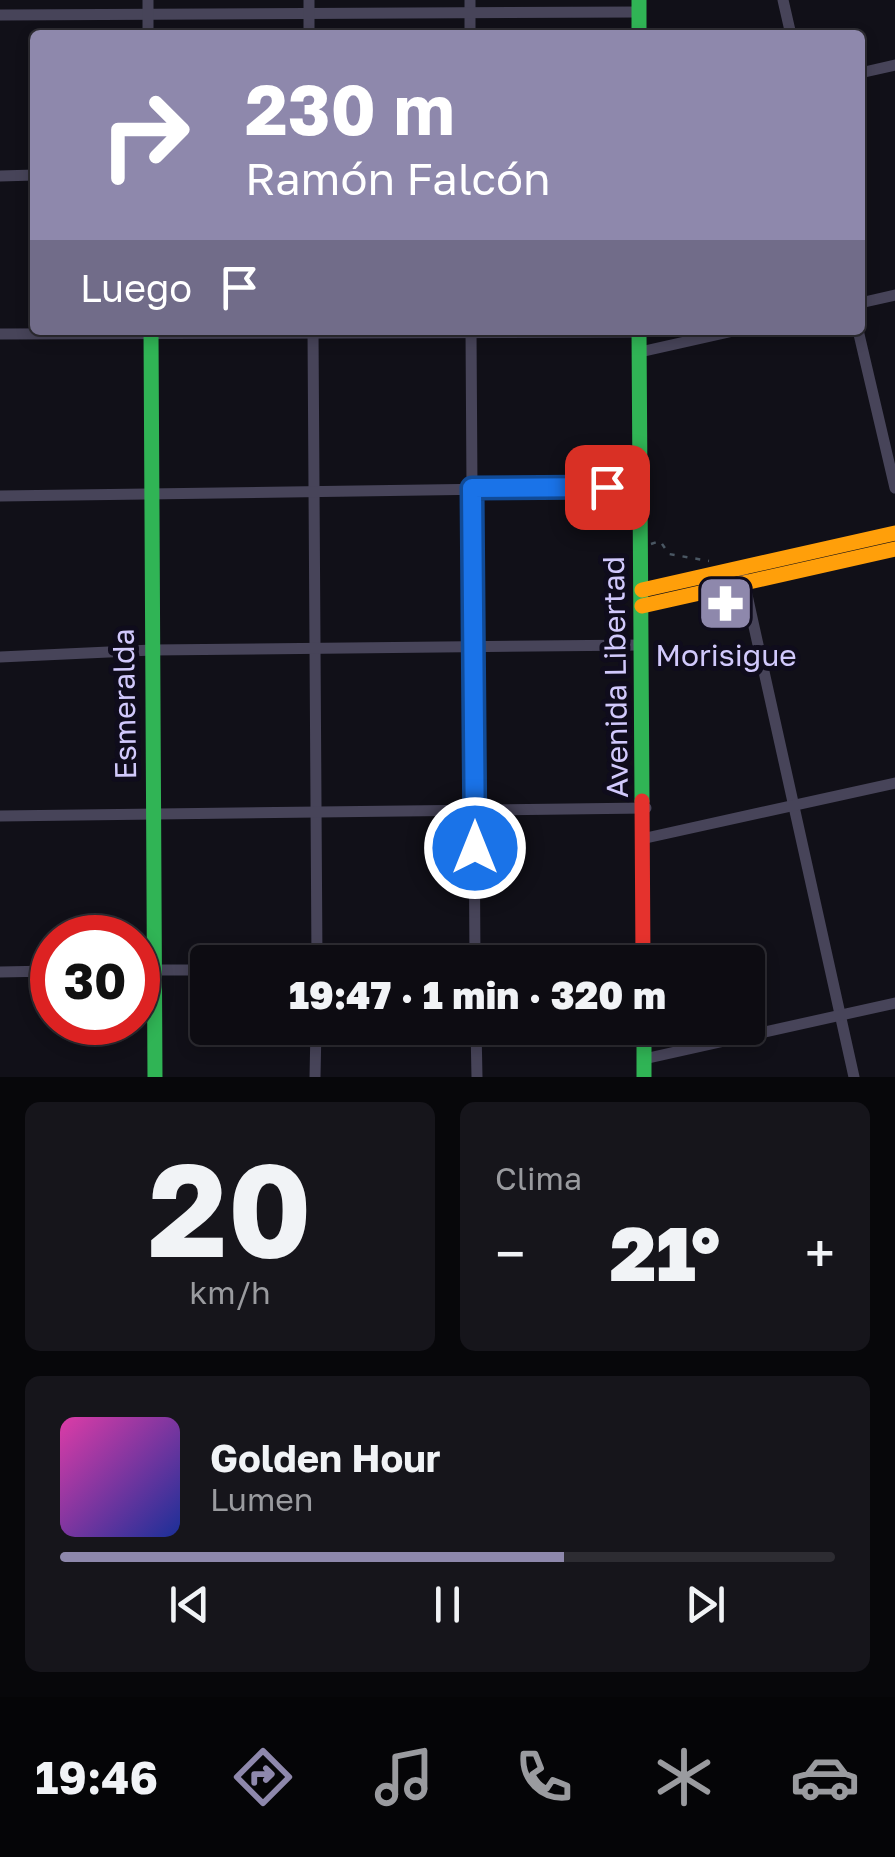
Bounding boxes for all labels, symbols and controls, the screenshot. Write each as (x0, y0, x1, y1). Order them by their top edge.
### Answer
text: 230 m (245, 66, 455, 150)
icon: right (80, 70, 210, 200)
text: Ramón Falcón (245, 151, 551, 205)
icon: arrive (212, 260, 267, 315)
text: Luego (80, 265, 192, 310)
pin (565, 445, 650, 530)
icon: arrive (580, 460, 635, 515)
street label: Avenida Libertad (595, 556, 635, 798)
pharmacy icon: Morisigue (696, 574, 756, 634)
street label: Esmeralda (105, 628, 143, 780)
place label: Morisigue (655, 637, 797, 673)
position arrow (423, 796, 527, 900)
speed limit sign: 30 (30, 915, 160, 1045)
text: 19:47 · 1 min · 320 m (289, 972, 666, 1017)
text: 20 (148, 1130, 312, 1286)
text: Clima (495, 1159, 582, 1197)
text: 21° (610, 1207, 720, 1298)
text: − (495, 1220, 525, 1286)
text: + (805, 1220, 835, 1286)
text: km/h (189, 1273, 271, 1311)
text: Golden Hour (210, 1435, 441, 1480)
text: Lumen (210, 1480, 314, 1518)
icon: previous (162, 1577, 217, 1632)
icon: pause (420, 1577, 475, 1632)
icon: next (678, 1577, 733, 1632)
icon: directions (228, 1742, 298, 1812)
icon: music (369, 1742, 439, 1812)
icon: phone (509, 1742, 579, 1812)
icon: climate (649, 1742, 719, 1812)
icon: car (790, 1742, 860, 1812)
text: 19:46 (35, 1750, 158, 1804)

